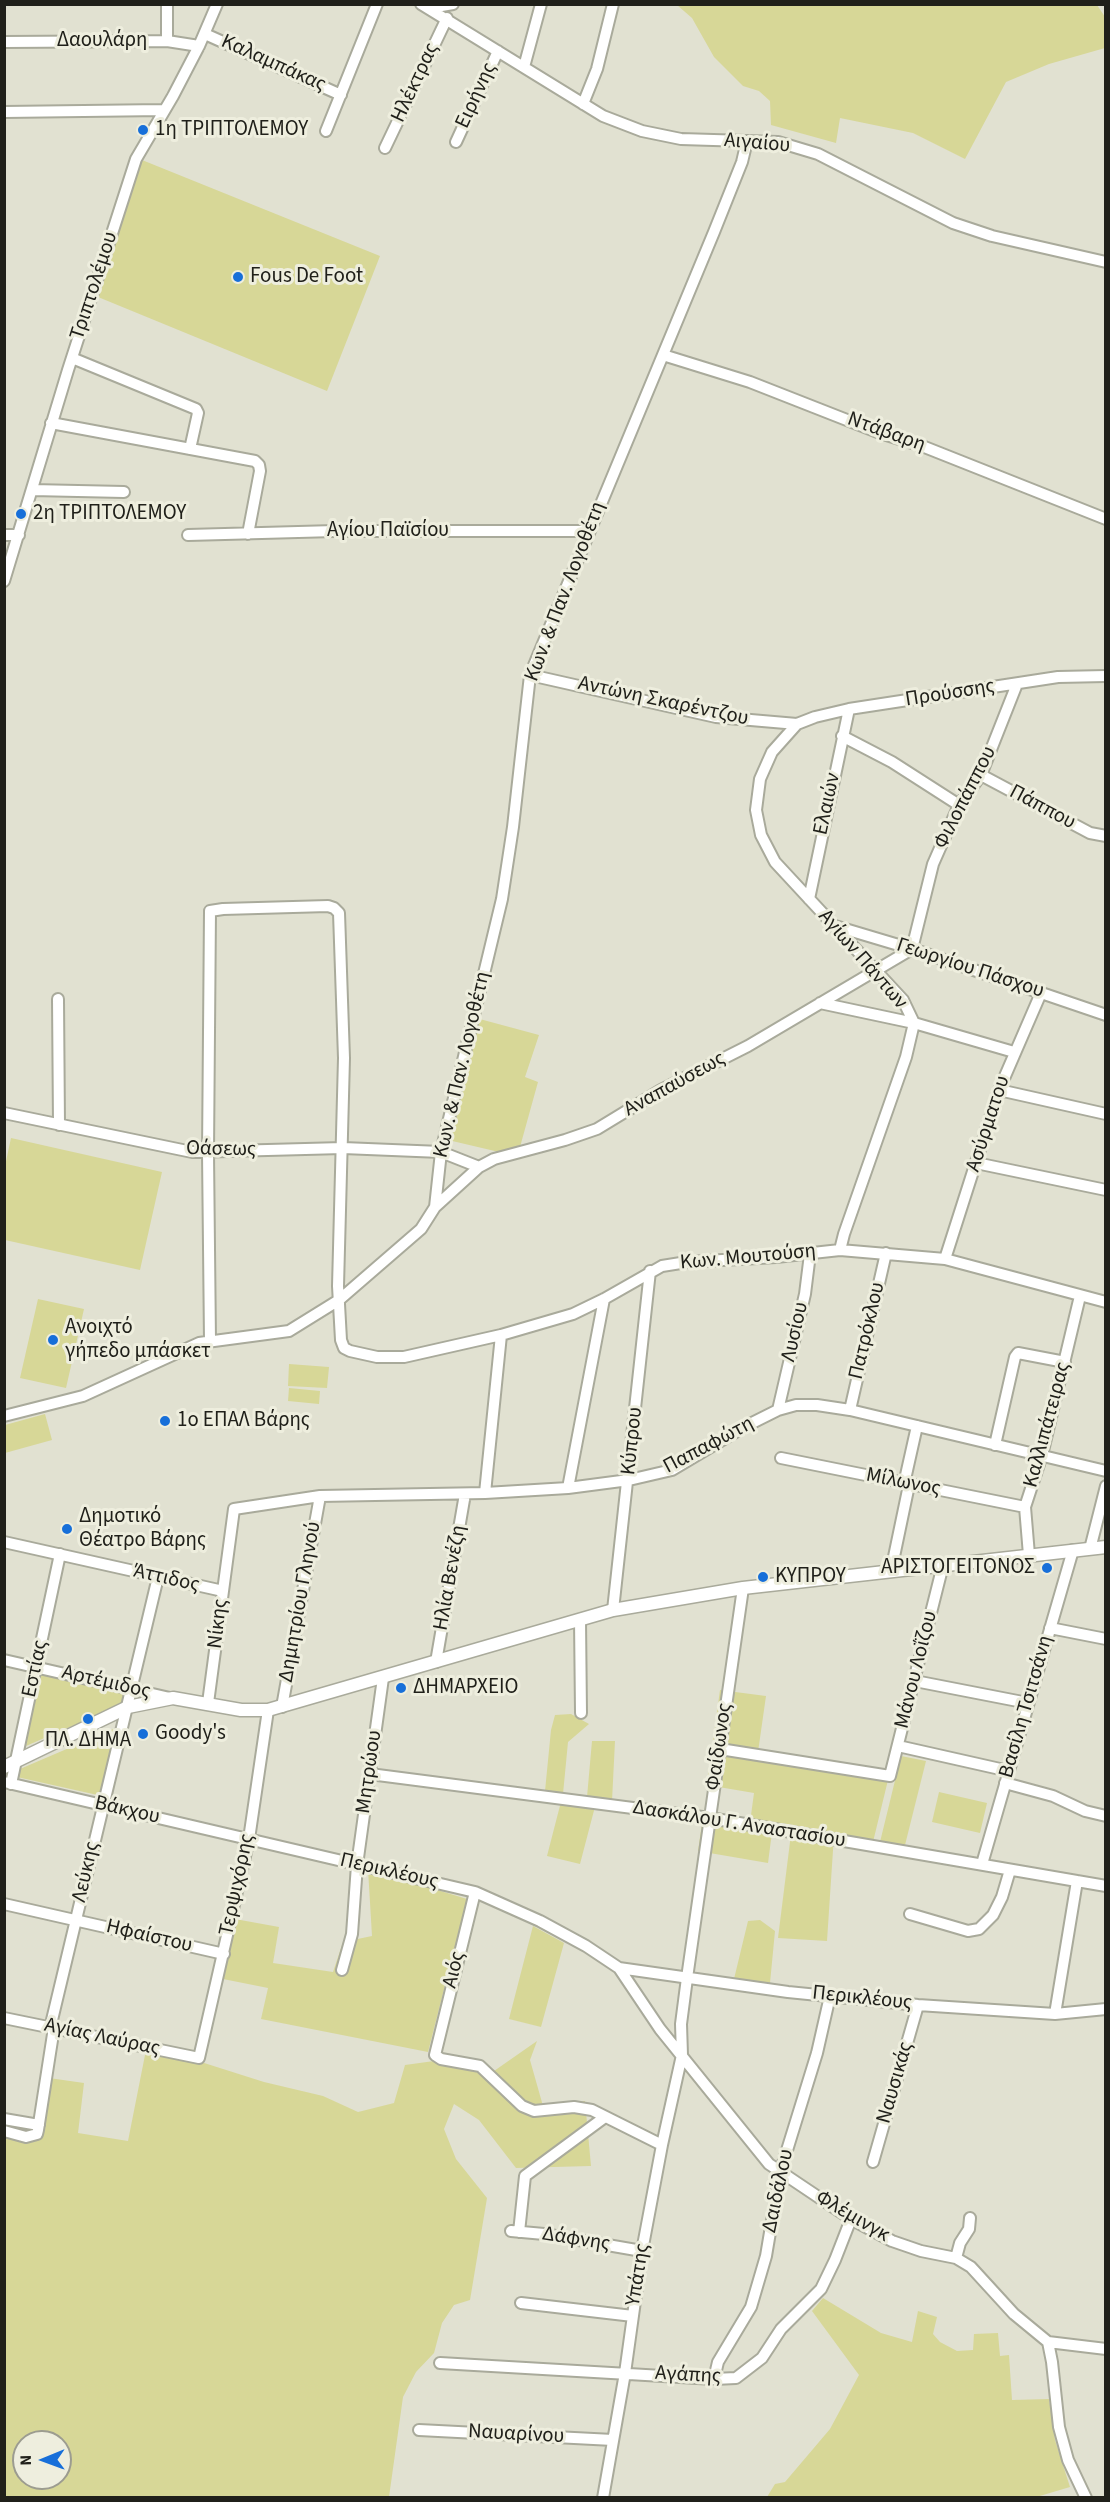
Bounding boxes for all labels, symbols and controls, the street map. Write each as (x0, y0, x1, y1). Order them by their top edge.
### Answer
street label: Δαουλάρη (57, 28, 147, 54)
street label: Καλαμπάκας (217, 30, 329, 98)
street label: Ηλέκτρας (387, 39, 445, 127)
street label: Ειρήνης (451, 59, 503, 133)
place label: 1η ΤΡΙΠΤΟΛΕΜΟΥ (155, 117, 308, 143)
marker: 1η ΤΡΙΠΤΟΛΕΜΟΥ (136, 123, 150, 137)
street label: Αιγαίου (723, 129, 791, 159)
street label: Τριπτολέμου (66, 229, 124, 343)
place label: Fous De Foot (250, 264, 363, 290)
marker: Fous De Foot (231, 270, 245, 284)
street label: Ντάβαρη (844, 407, 928, 459)
street label: Κων. & Παν. Λογοθέτη (520, 499, 612, 685)
place label: 2η ΤΡΙΠΤΟΛΕΜΟΥ (33, 501, 186, 527)
marker: 2η ΤΡΙΠΤΟΛΕΜΟΥ (14, 507, 28, 521)
street label: Αγίου Παϊσίου (327, 518, 449, 544)
street label: Αντώνη Σκαρέντζου (576, 672, 750, 732)
street label: Προύσσης (903, 675, 997, 713)
street label: Φιλοπάππου (929, 742, 1003, 854)
street label: Ελαιών (809, 771, 847, 837)
street label: Πάππου (1004, 780, 1080, 836)
street label: Αγίων Πάντων (812, 905, 912, 1015)
street label: Γεωργίου Πάσχου (893, 933, 1047, 1005)
street label: Κων. & Παν. Λογοθέτη (429, 969, 497, 1161)
street label: Αναπαύσεως (620, 1047, 730, 1123)
street label: Ασύρματου (962, 1073, 1016, 1175)
street label: Οάσεως (186, 1137, 256, 1163)
street label: Κων. Μουτούση (679, 1240, 817, 1276)
street label: Πατρόκλου (845, 1280, 891, 1382)
street label: Λυσίου (777, 1300, 815, 1364)
place label: Ανοιχτό γήπεδο μπάσκετ (65, 1315, 211, 1365)
marker: Ανοιχτό γήπεδο μπάσκετ (46, 1333, 60, 1347)
street label: Καλλιπάτειρας (1019, 1359, 1077, 1491)
street label: Κύπρου (617, 1406, 649, 1476)
place label: 1ο ΕΠΑΛ Βάρης (177, 1408, 310, 1434)
street label: Παπαφώτη (659, 1412, 759, 1480)
marker: 1ο ΕΠΑΛ Βάρης (158, 1414, 172, 1428)
street label: Μίλωνος (864, 1463, 942, 1503)
place label: Δημοτικό Θέατρο Βάρης (79, 1504, 206, 1554)
street label: Δημητρίου Γληνού (274, 1520, 328, 1684)
marker: Δημοτικό Θέατρο Βάρης (60, 1522, 74, 1536)
street label: Ηλία Βενέζη (429, 1523, 473, 1633)
place label: ΑΡΙΣΤΟΓΕΙΤΟΝΟΣ (881, 1555, 1035, 1581)
street label: Άττιδος (130, 1559, 202, 1599)
marker: ΑΡΙΣΤΟΓΕΙΤΟΝΟΣ (1040, 1561, 1054, 1575)
place label: ΚΥΠΡΟΥ (775, 1564, 846, 1590)
marker: ΚΥΠΡΟΥ (756, 1570, 770, 1584)
street label: Νίκης (203, 1598, 235, 1650)
street label: Μάνου Λοΐζου (890, 1609, 944, 1731)
street label: Βασίλη Τσιτσάνη (995, 1633, 1059, 1781)
street label: Εστίας (18, 1638, 54, 1700)
street label: Αρτέμιδος (59, 1661, 153, 1705)
place label: ΔΗΜΑΡΧΕΙΟ (413, 1675, 518, 1701)
marker: ΔΗΜΑΡΧΕΙΟ (394, 1681, 408, 1695)
street label: Φαίδωνος (701, 1702, 739, 1792)
marker: ΠΛ. ΔΗΜΑ (81, 1712, 95, 1726)
place label: Goody's (155, 1721, 226, 1747)
marker: Goody's (136, 1727, 150, 1741)
place label: ΠΛ. ΔΗΜΑ (45, 1728, 131, 1754)
street label: Μητρώου (352, 1729, 388, 1815)
street label: Βάκχου (92, 1791, 162, 1831)
street label: Δασκάλου Γ. Αναστασίου (631, 1796, 847, 1854)
street label: Τερψιχόρης (215, 1832, 261, 1938)
street label: Λεύκης (68, 1839, 106, 1905)
street label: Περικλέους (337, 1848, 441, 1896)
street label: Ηφαίστου (103, 1915, 195, 1959)
street label: Αιός (438, 1949, 472, 1991)
street label: Περικλέους (811, 1981, 913, 2017)
street label: Αγίας Λαύρας (42, 2013, 162, 2063)
street label: Ναυσικάς (872, 2039, 920, 2127)
street label: Δαιδάλου (758, 2147, 800, 2235)
street label: Φλέμινγκ (810, 2186, 894, 2248)
street label: Δάφνης (540, 2222, 612, 2258)
street label: Υπάτης (622, 2242, 656, 2308)
street label: Αγάπης (654, 2362, 722, 2390)
street label: Ναυαρίνου (467, 2420, 565, 2450)
north arrow (12, 2430, 72, 2490)
text: N (15, 2455, 37, 2466)

